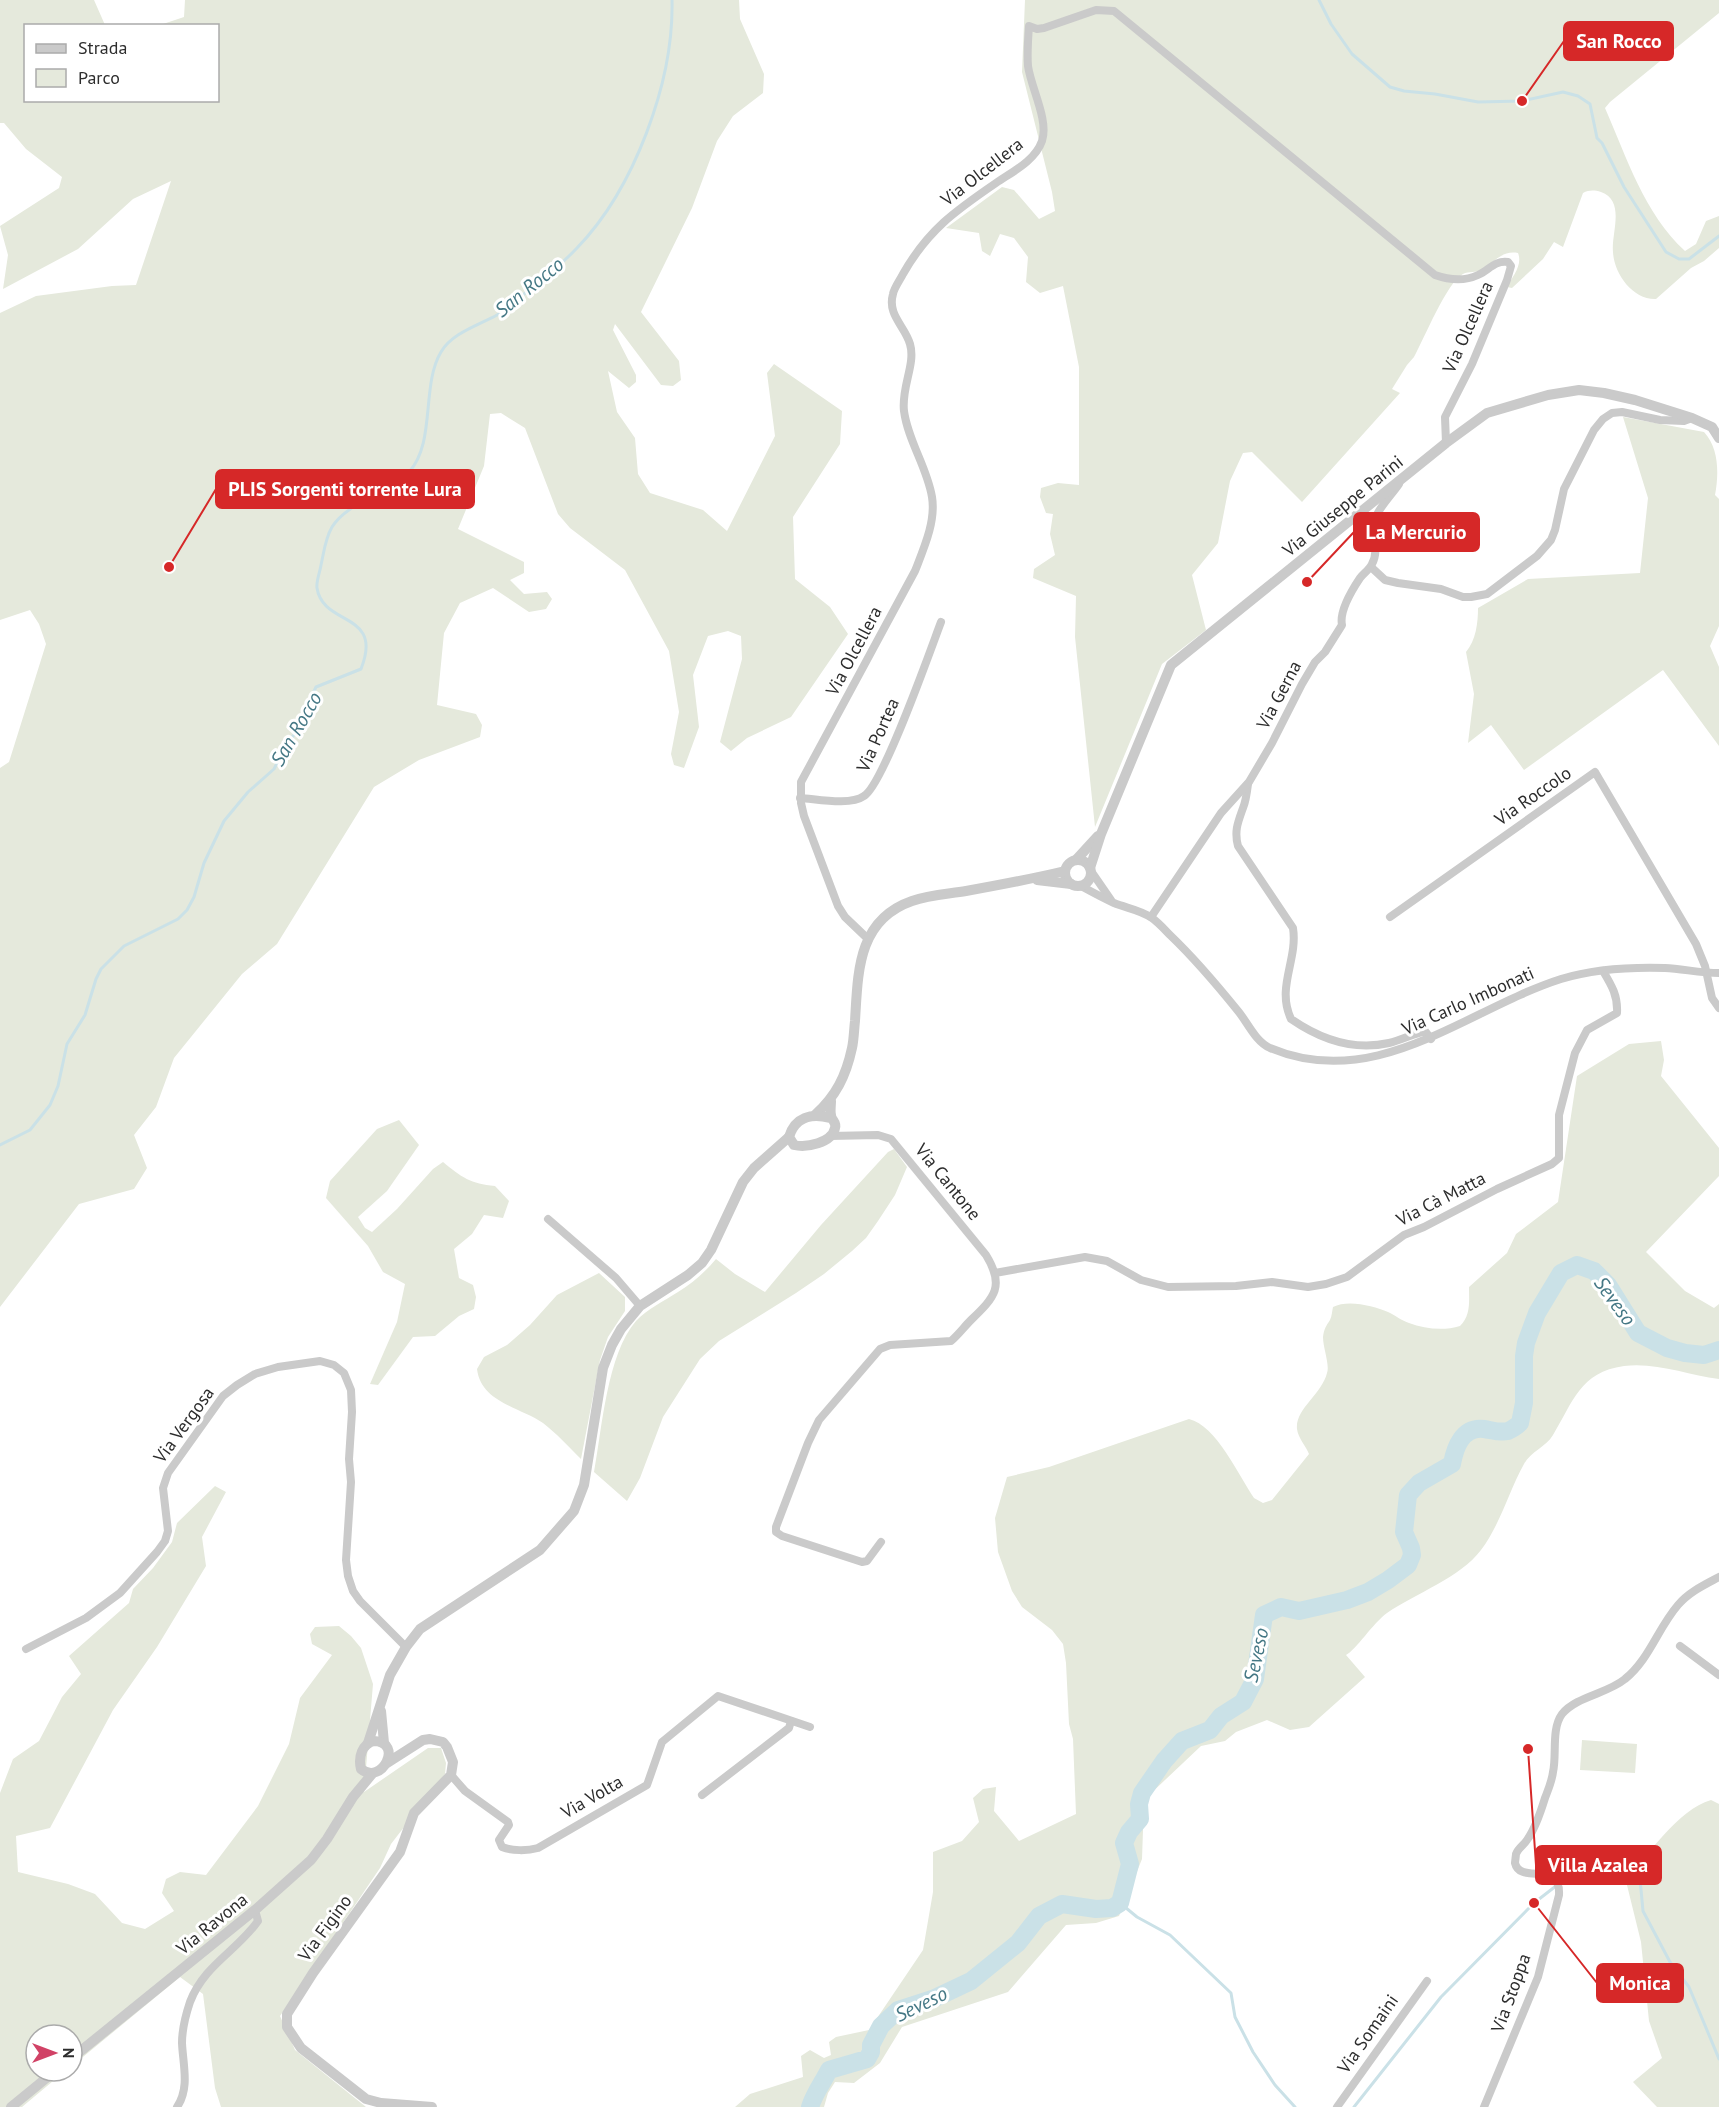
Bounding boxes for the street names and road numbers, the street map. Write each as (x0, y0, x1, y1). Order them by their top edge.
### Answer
street label: Via Olcellera (935, 132, 1027, 211)
street label: Via Olcellera (1437, 277, 1498, 377)
street label: Via Giuseppe Parini (1277, 450, 1408, 562)
street label: Via Olcellera (820, 602, 887, 700)
street label: Via Gerna (1251, 657, 1306, 734)
street label: Via Portea (851, 694, 904, 776)
street label: Via Roccolo (1489, 761, 1575, 831)
street label: Via Carlo Imbonati (1397, 961, 1538, 1040)
street label: Via Cantone (910, 1138, 986, 1225)
street label: Via Cà Matta (1391, 1166, 1489, 1231)
street label: Via Vergosa (148, 1382, 219, 1468)
street label: Via Volta (556, 1770, 627, 1824)
street label: Via Ravona (171, 1888, 252, 1960)
street label: Via Figino (292, 1890, 357, 1966)
street label: Via Stoppa (1485, 1950, 1535, 2036)
street label: Via Somaini (1331, 1990, 1403, 2078)

